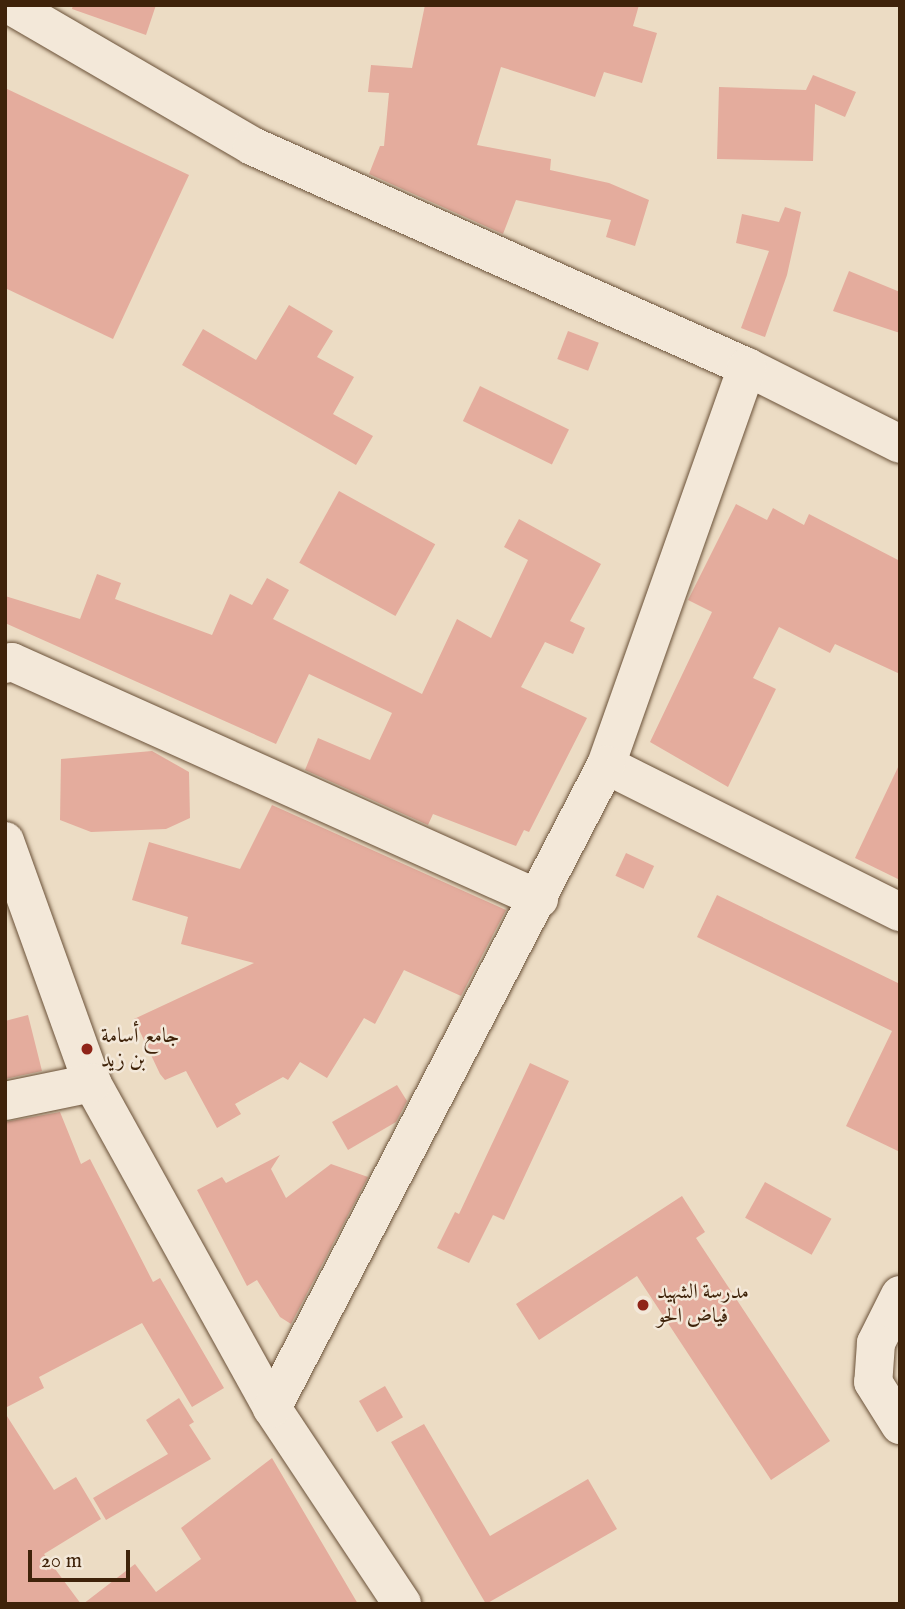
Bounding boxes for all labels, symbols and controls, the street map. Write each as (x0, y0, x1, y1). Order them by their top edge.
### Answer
place label: جامع أسامة بن زيد (101, 1024, 179, 1074)
marker: جامع أسامة بن زيد (79, 1041, 95, 1057)
place label: مدرسة الشهيد فياض الحو (657, 1280, 749, 1330)
marker: مدرسة الشهيد فياض الحو (635, 1297, 651, 1313)
scale bar (32, 1536, 133, 1580)
text: 20 m (41, 1548, 82, 1575)

